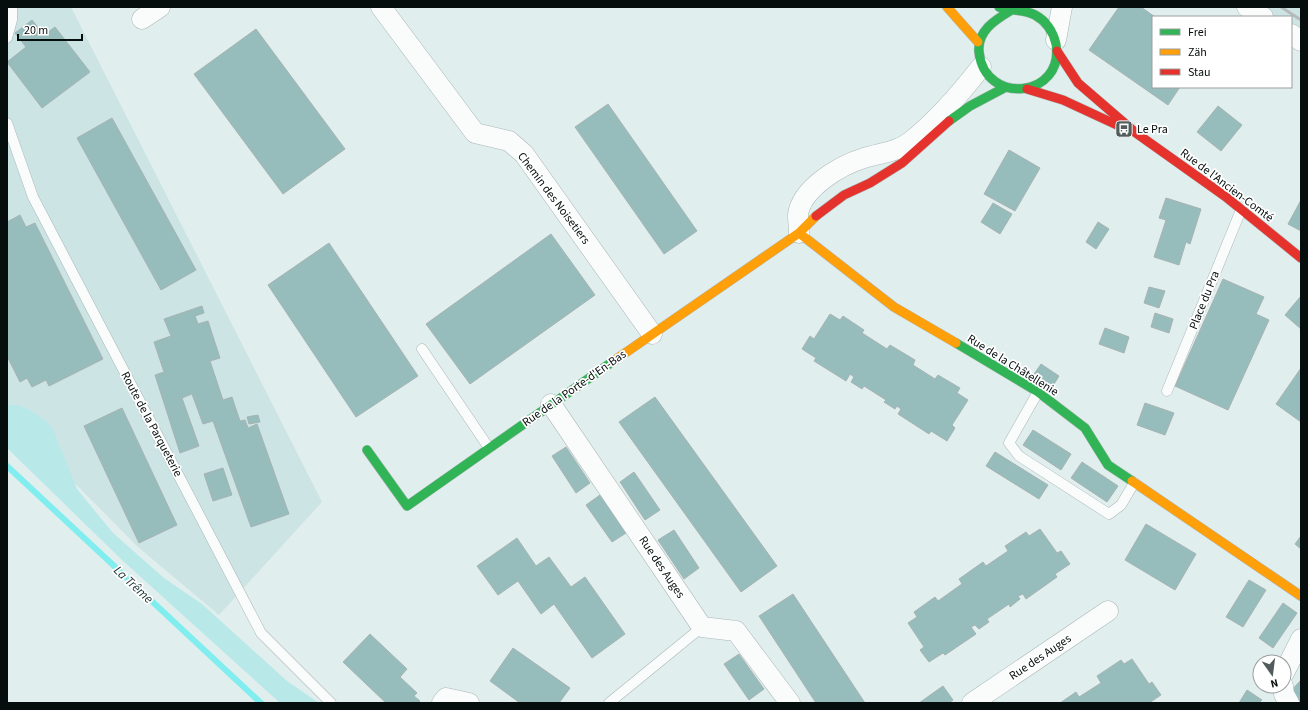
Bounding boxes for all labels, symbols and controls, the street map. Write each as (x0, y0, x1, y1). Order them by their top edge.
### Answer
scale bar (18, 16, 82, 42)
legend (1152, 16, 1292, 88)
text: 20 m (24, 22, 48, 39)
text: Frei (1188, 24, 1207, 41)
text: Zäh (1188, 44, 1207, 61)
text: Stau (1188, 64, 1211, 81)
bus stop icon: Le Pra (1114, 119, 1134, 139)
place label: Le Pra (1137, 121, 1168, 138)
street label: Rue de l'Ancien-Comté (1176, 145, 1277, 226)
street label: Chemin des Noisetiers (513, 149, 594, 248)
street label: Place du Pra (1185, 268, 1224, 332)
street label: Rue de la Châtellenie (964, 330, 1062, 400)
street label: Rue de la Porte-d'En-Bas (519, 346, 630, 431)
street label: Route de la Parqueterie (117, 369, 187, 480)
street label: Rue des Auges (635, 533, 689, 602)
water label: La Trême (110, 562, 157, 608)
street label: Rue des Auges (1006, 630, 1075, 684)
north arrow (1252, 654, 1292, 694)
text: N (1269, 675, 1280, 691)

